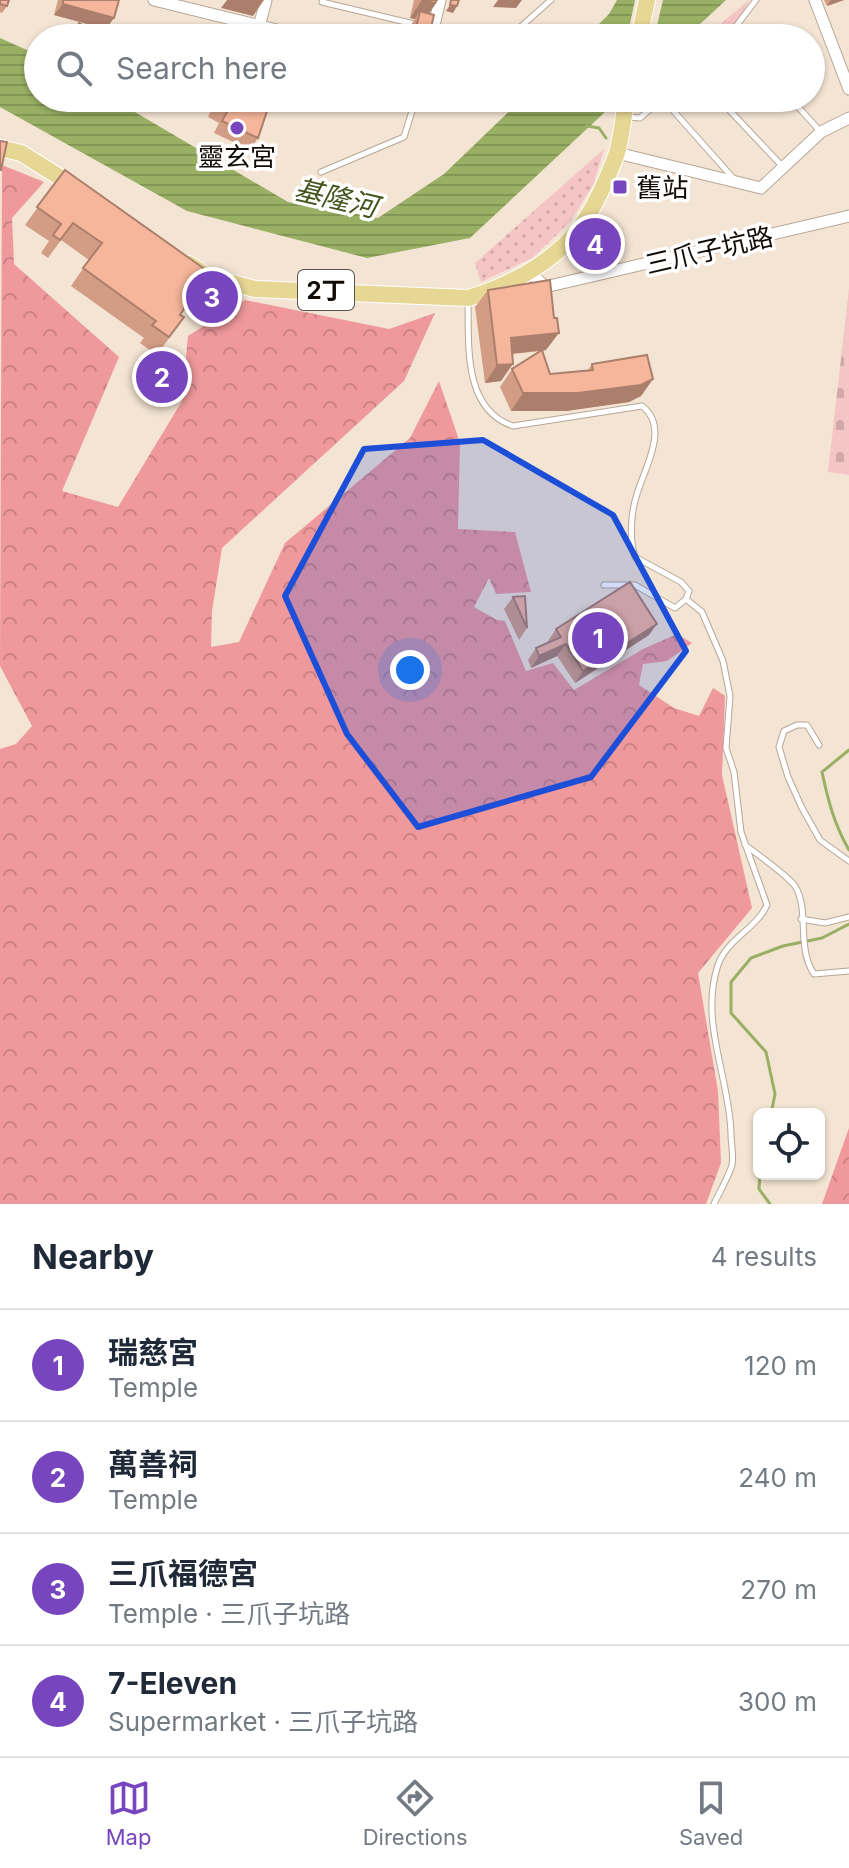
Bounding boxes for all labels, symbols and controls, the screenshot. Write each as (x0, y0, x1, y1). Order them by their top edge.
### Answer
search box (24, 24, 825, 112)
icon: search (52, 46, 96, 90)
text: Search here (116, 50, 288, 86)
marker: 靈玄宮 (228, 119, 246, 137)
place label: 靈玄宮 (198, 141, 276, 172)
water label: 基隆河 (291, 172, 386, 225)
place label: 舊站 (636, 172, 688, 203)
marker: 舊站 (611, 178, 629, 196)
pin: 4 (569, 214, 621, 274)
street label: 三爪子坑路 (642, 220, 776, 280)
pin: 3 (186, 267, 238, 327)
road number: 2丁 (298, 270, 354, 310)
pin: 2 (136, 347, 188, 407)
pin: 1 (572, 608, 624, 668)
your location (390, 650, 430, 690)
map controls (753, 1108, 825, 1180)
button: locate (753, 1108, 825, 1180)
text: Nearby (32, 1236, 154, 1277)
text: 4 results (711, 1241, 817, 1272)
text: 瑞慈宮 (108, 1334, 198, 1370)
text: 1 (52, 1350, 64, 1381)
text: 120 m (744, 1350, 817, 1381)
text: Temple (108, 1372, 198, 1403)
text: 萬善祠 (108, 1446, 198, 1482)
text: 2 (50, 1462, 66, 1493)
text: 240 m (738, 1462, 817, 1493)
text: Temple (108, 1484, 198, 1515)
text: 三爪福德宮 (108, 1555, 258, 1591)
text: 3 (50, 1574, 66, 1605)
text: 270 m (740, 1574, 817, 1605)
text: Temple · 三爪子坑路 (108, 1598, 350, 1629)
text: 7-Eleven (108, 1665, 237, 1701)
text: 4 (49, 1686, 67, 1717)
text: 300 m (738, 1686, 817, 1717)
text: Supermarket · 三爪子坑路 (108, 1706, 418, 1737)
tab: Map (106, 1776, 151, 1850)
tab: Directions (363, 1776, 468, 1850)
tab: Saved (679, 1776, 743, 1850)

